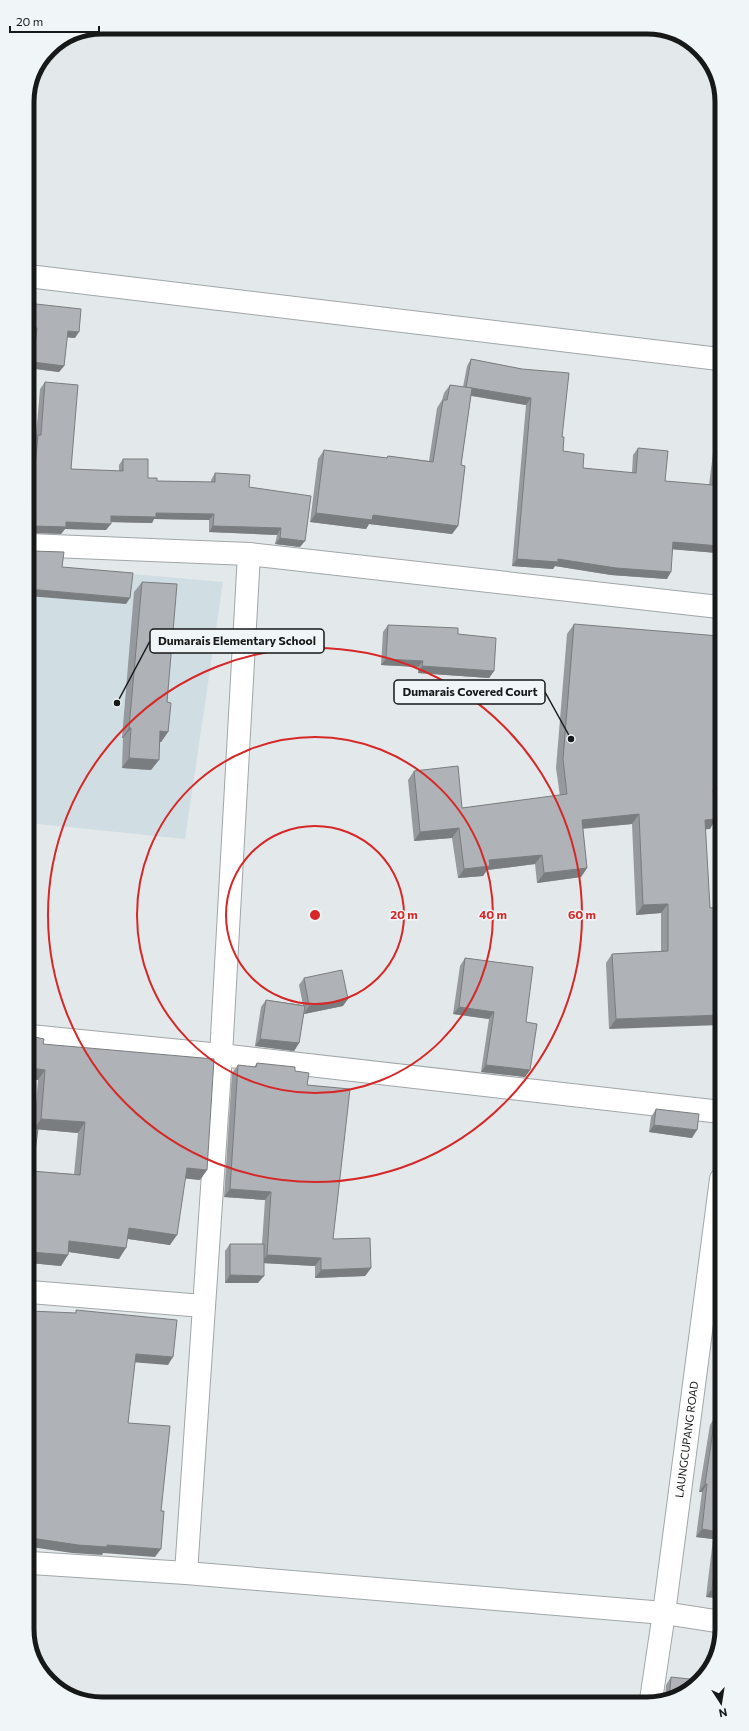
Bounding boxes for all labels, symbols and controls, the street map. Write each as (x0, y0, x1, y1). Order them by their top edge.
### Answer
scale bar (10, 8, 99, 34)
text: 20 m (16, 14, 43, 28)
callout: Dumarais Elementary School (150, 629, 324, 653)
text: Dumarais Elementary School (158, 633, 316, 647)
callout: Dumarais Covered Court (394, 680, 545, 704)
text: Dumarais Covered Court (402, 684, 538, 698)
text: 20 m (390, 907, 418, 921)
text: 40 m (479, 907, 507, 921)
text: 60 m (568, 907, 596, 921)
centre of rings (308, 908, 322, 922)
street label: LAUNGCUPANG ROAD (672, 1380, 700, 1499)
north arrow (701, 1683, 741, 1723)
text: N (718, 1706, 729, 1720)

